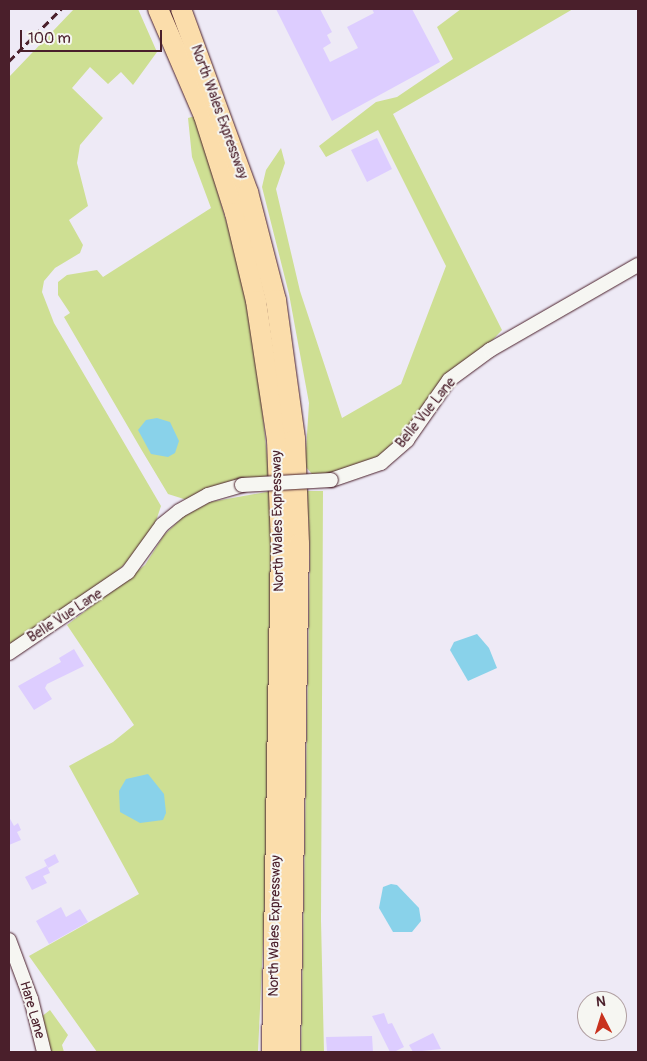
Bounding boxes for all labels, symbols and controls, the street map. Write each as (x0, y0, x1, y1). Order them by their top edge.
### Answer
scale bar (22, 20, 165, 52)
text: 100 m (28, 29, 71, 48)
street label: North Wales Expressway (187, 43, 251, 181)
street label: Belle Vue Lane (393, 374, 459, 452)
street label: North Wales Expressway (268, 450, 288, 592)
street label: Belle Vue Lane (25, 586, 105, 646)
street label: North Wales Expressway (265, 855, 285, 997)
street label: Hare Lane (16, 979, 48, 1041)
north arrow (577, 991, 627, 1041)
text: N (595, 993, 606, 1010)

